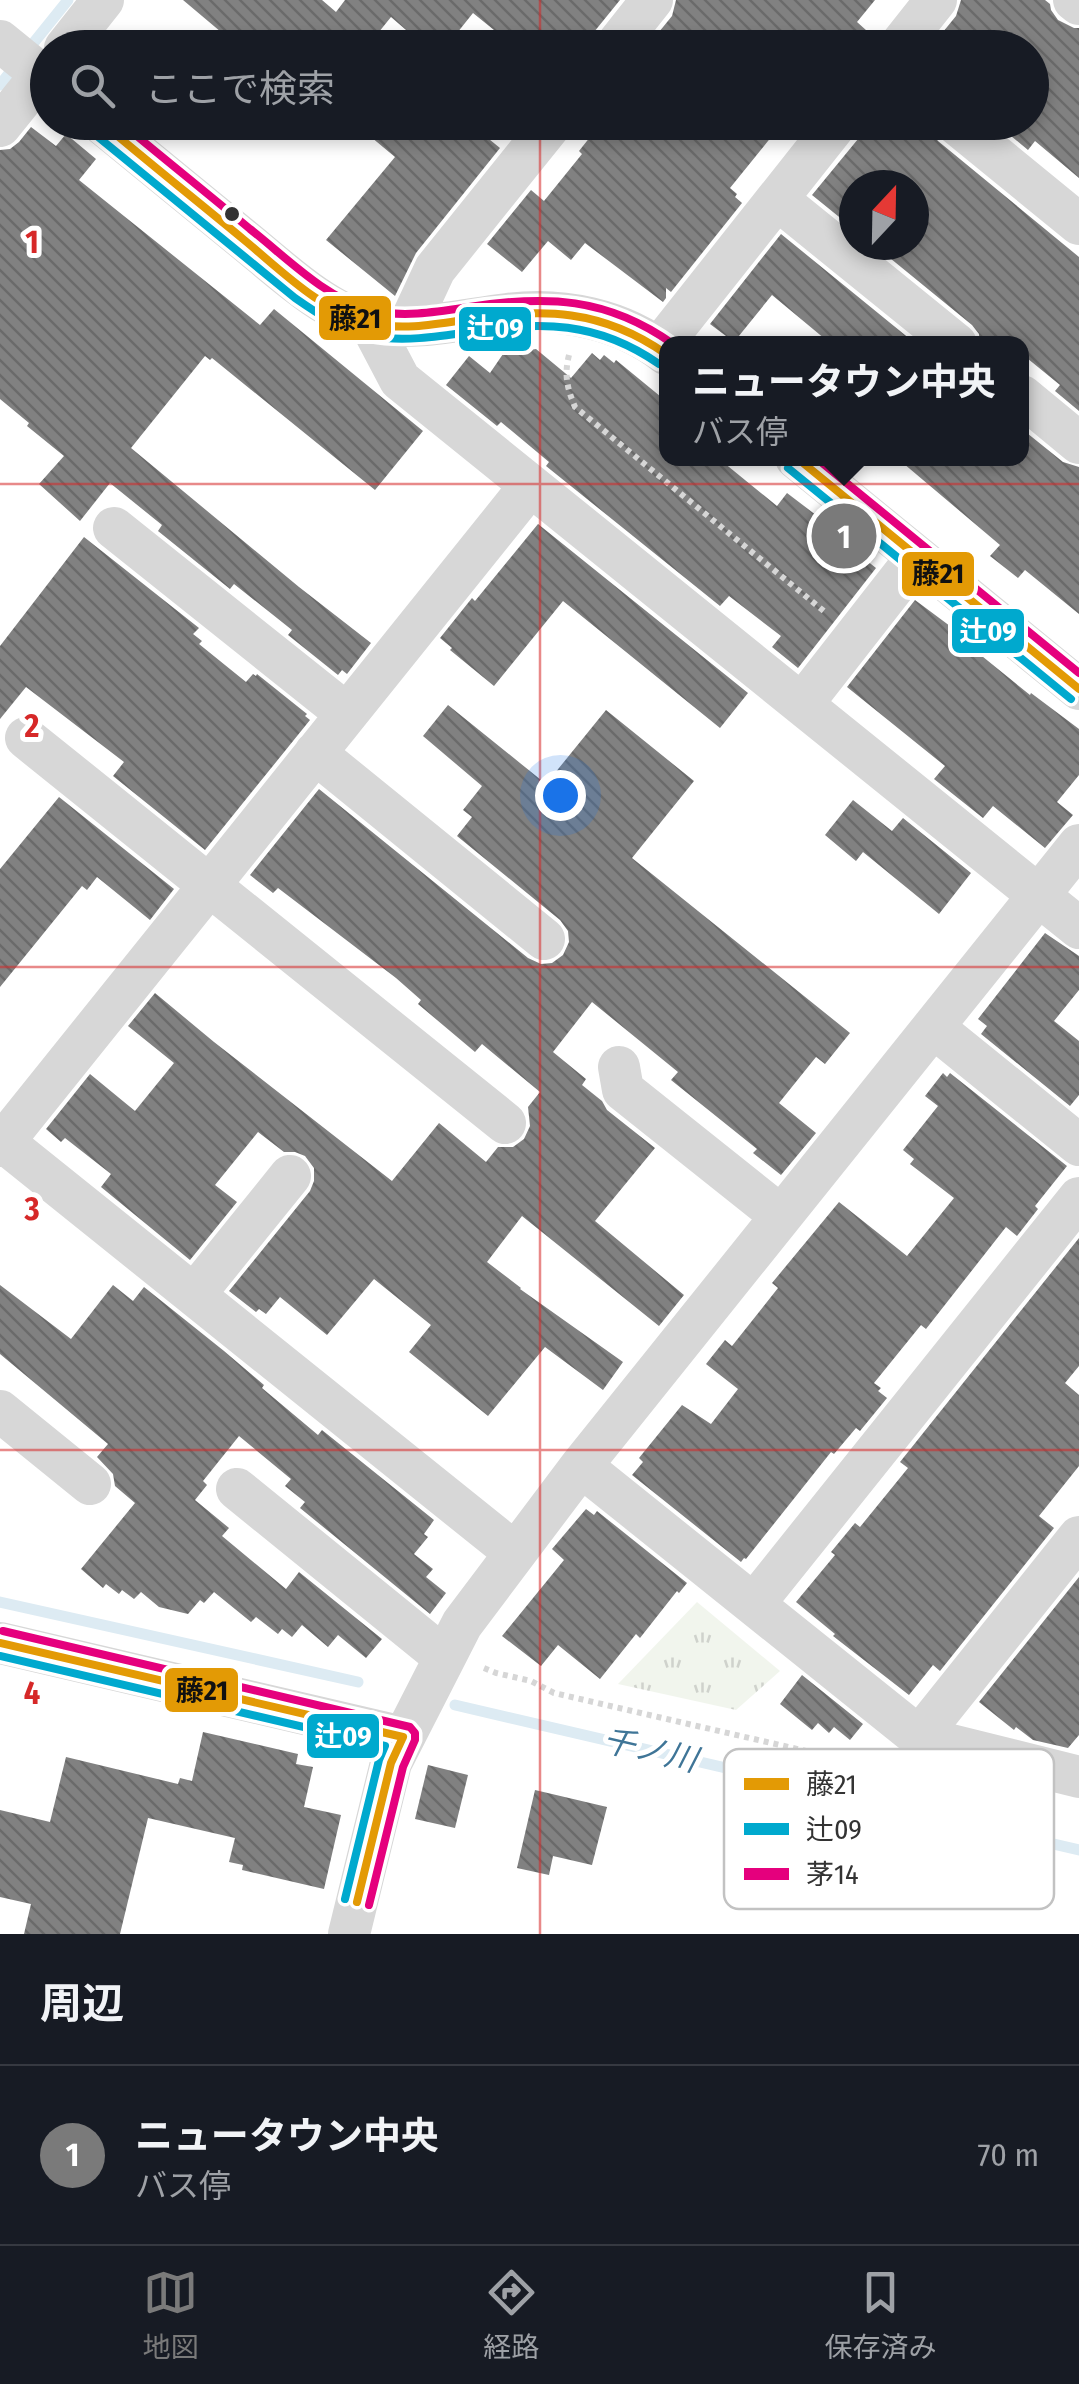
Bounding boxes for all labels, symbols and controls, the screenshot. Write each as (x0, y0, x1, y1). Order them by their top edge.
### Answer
search box (30, 30, 1049, 140)
icon: search (65, 58, 120, 113)
text: ここで検索 (145, 66, 335, 112)
north arrow (839, 170, 929, 260)
unlabelled marker (222, 204, 242, 224)
text: 1 (25, 223, 39, 261)
line badge: 藤21 (317, 294, 393, 342)
text: 藤21 (329, 302, 381, 335)
line badge: 辻09 (457, 305, 533, 353)
text: 辻09 (466, 312, 524, 345)
popup (659, 336, 1029, 466)
text: ニュータウン中央 (692, 359, 996, 405)
text: バス停 (692, 413, 788, 451)
pin: 1 (812, 498, 876, 574)
line badge: 藤21 (900, 550, 976, 598)
text: 藤21 (912, 557, 964, 590)
line badge: 辻09 (950, 607, 1026, 655)
text: 辻09 (959, 615, 1017, 648)
text: 2 (24, 707, 40, 745)
your location (535, 770, 586, 821)
text: 3 (23, 1190, 40, 1228)
line badge: 藤21 (163, 1666, 240, 1714)
text: 4 (24, 1674, 40, 1712)
text: 藤21 (176, 1674, 228, 1707)
line badge: 辻09 (305, 1712, 381, 1760)
text: 辻09 (314, 1720, 372, 1753)
water label: 千ノ川 (599, 1721, 704, 1780)
legend (724, 1749, 1054, 1909)
text: 藤21 (806, 1768, 857, 1801)
text: 辻09 (806, 1813, 862, 1846)
text: 茅14 (806, 1858, 858, 1891)
text: 周辺 (40, 1979, 124, 2029)
text: ニュータウン中央 (135, 2113, 439, 2159)
text: 1 (66, 2136, 79, 2174)
text: 70 m (978, 2136, 1039, 2174)
text: バス停 (135, 2167, 231, 2205)
tab: 地図 (142, 2265, 199, 2365)
tab: 経路 (483, 2265, 540, 2365)
tab: 保存済み (824, 2265, 937, 2365)

